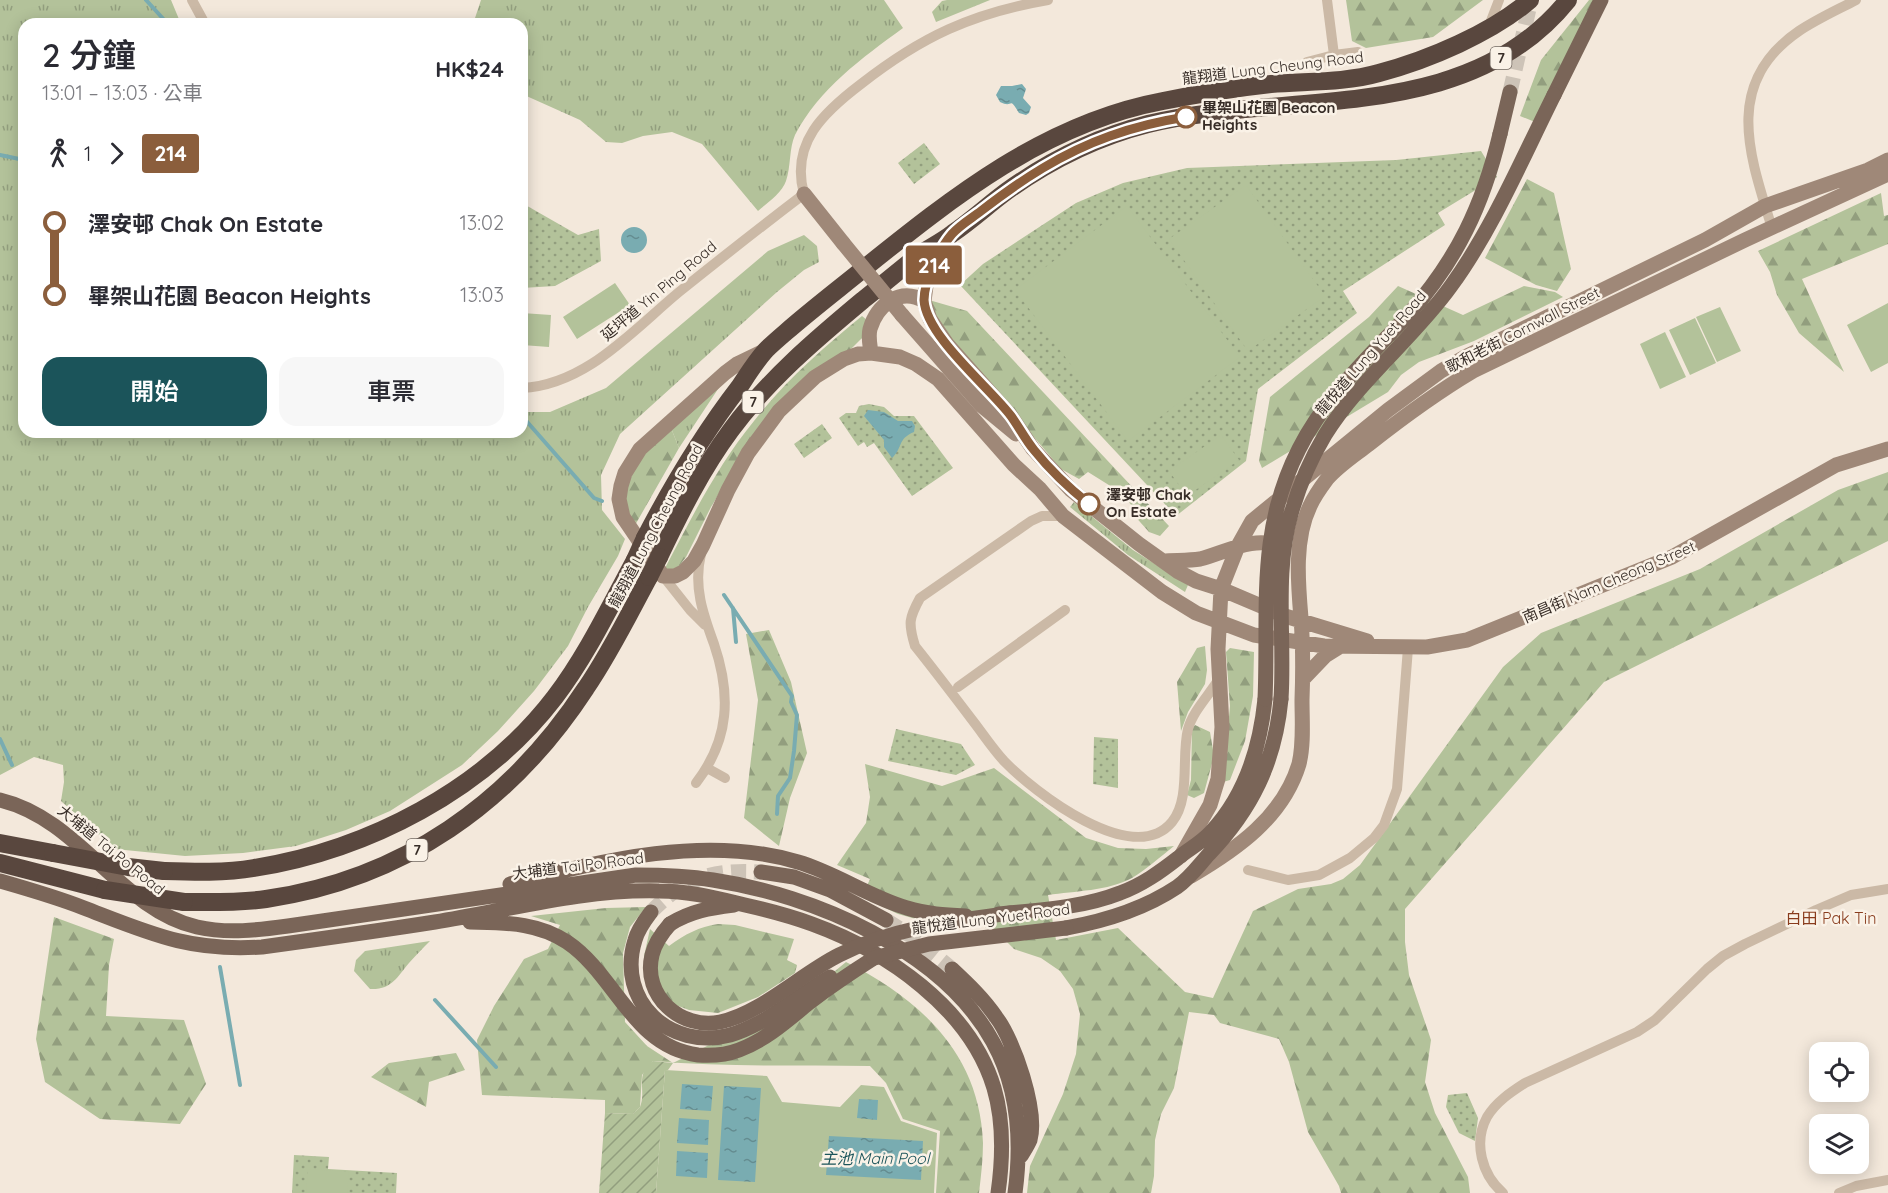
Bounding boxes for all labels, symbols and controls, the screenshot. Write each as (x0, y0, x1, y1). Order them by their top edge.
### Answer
text: 2 分鐘 (42, 34, 136, 75)
street label: 龍翔道 Lung Cheung Road (1181, 47, 1365, 88)
road number: 7 (1490, 47, 1512, 69)
text: HK$24 (435, 55, 504, 83)
text: 13:01 – 13:03 · 公車 (42, 80, 203, 105)
place label: 畢架山花園 Beacon Heights (1202, 98, 1335, 134)
marker: 畢架山花園 Beacon Heights (1175, 106, 1197, 128)
icon: walk (42, 137, 75, 170)
icon: forward (100, 137, 133, 170)
text: 214 (154, 140, 187, 166)
text: 1 (84, 141, 91, 166)
text: 澤安邨 Chak On Estate (88, 210, 323, 238)
text: 13:02 (459, 210, 504, 235)
street label: 延坪道 Yin Ping Road (597, 237, 720, 344)
line badge: 214 (900, 246, 968, 284)
text: 214 (918, 252, 950, 278)
text: 畢架山花園 Beacon Heights (88, 282, 371, 310)
text: 13:03 (460, 282, 504, 307)
street label: 歌和老街 Cornwall Street (1443, 283, 1603, 377)
street label: 龍悅道 Lung Yuet Road (1311, 286, 1430, 419)
button: 開始 (42, 357, 267, 426)
button: 車票 (279, 357, 504, 426)
road number: 7 (742, 391, 764, 413)
street label: 龍翔道 Lung Cheung Road (604, 441, 707, 611)
place label: 澤安邨 Chak On Estate (1106, 485, 1191, 521)
marker: 澤安邨 Chak On Estate (1078, 493, 1100, 515)
street label: 南昌街 Nam Cheong Street (1520, 536, 1698, 627)
street label: 大埔道 Tai Po Road (54, 801, 169, 899)
road number: 7 (406, 839, 428, 861)
street label: 大埔道 Tai Po Road (511, 848, 645, 883)
street label: 龍悅道 Lung Yuet Road (911, 899, 1071, 938)
district label: 白田 Pak Tin (1786, 908, 1876, 928)
map controls (1809, 1042, 1869, 1174)
button: locate (1809, 1042, 1869, 1102)
button: layers (1809, 1114, 1869, 1174)
water label: 主池 Main Pool (821, 1148, 932, 1168)

